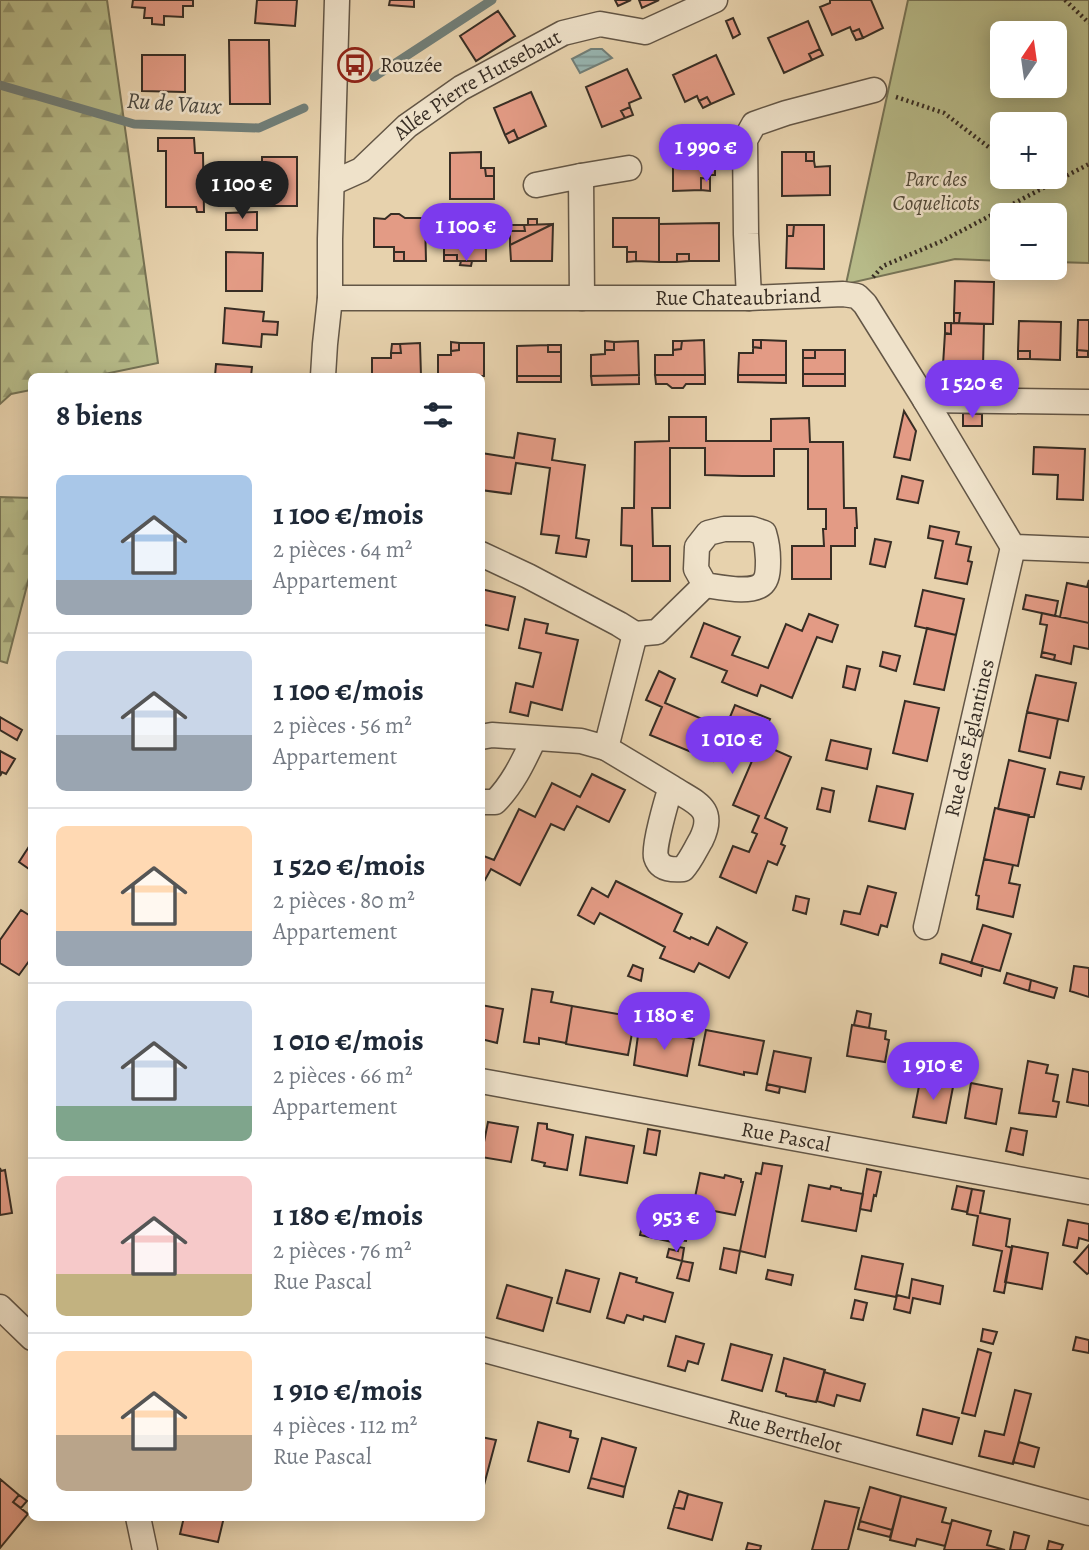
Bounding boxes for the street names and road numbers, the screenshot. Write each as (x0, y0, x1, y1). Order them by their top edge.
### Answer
street label: Allée Pierre Hutsebaut (386, 23, 566, 147)
street label: Rue Chateaubriand (655, 281, 822, 312)
street label: Rue des Églantines (938, 656, 1001, 820)
street label: Rue Pascal (739, 1115, 833, 1159)
street label: Rue Berthelot (725, 1402, 845, 1460)

